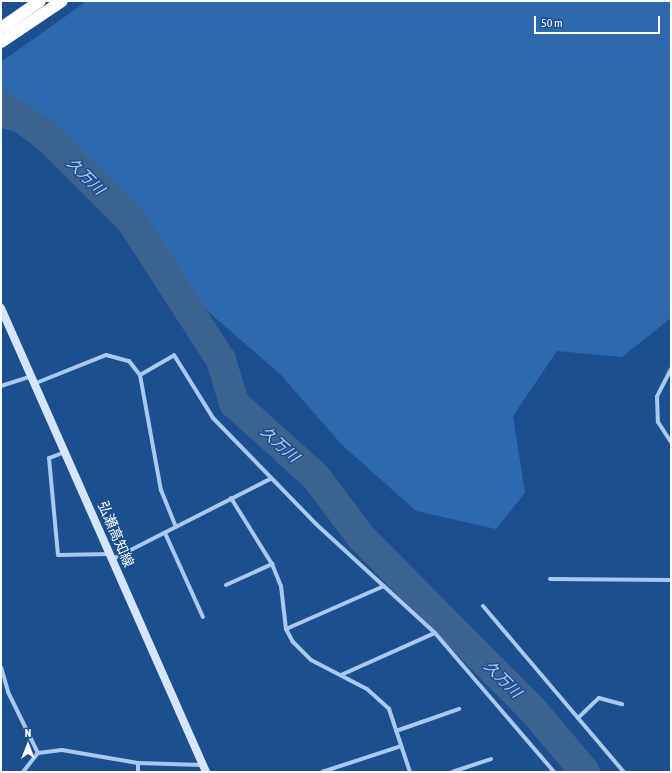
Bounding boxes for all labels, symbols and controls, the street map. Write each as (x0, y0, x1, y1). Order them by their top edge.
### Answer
scale bar (536, 8, 662, 34)
text: 50 m (541, 16, 563, 30)
water label: 久万川 (64, 154, 108, 198)
water label: 久万川 (257, 422, 303, 466)
street label: 弘瀬高知線 (95, 499, 137, 569)
water label: 久万川 (481, 657, 525, 701)
north arrow (8, 725, 48, 765)
text: N (25, 727, 31, 739)

